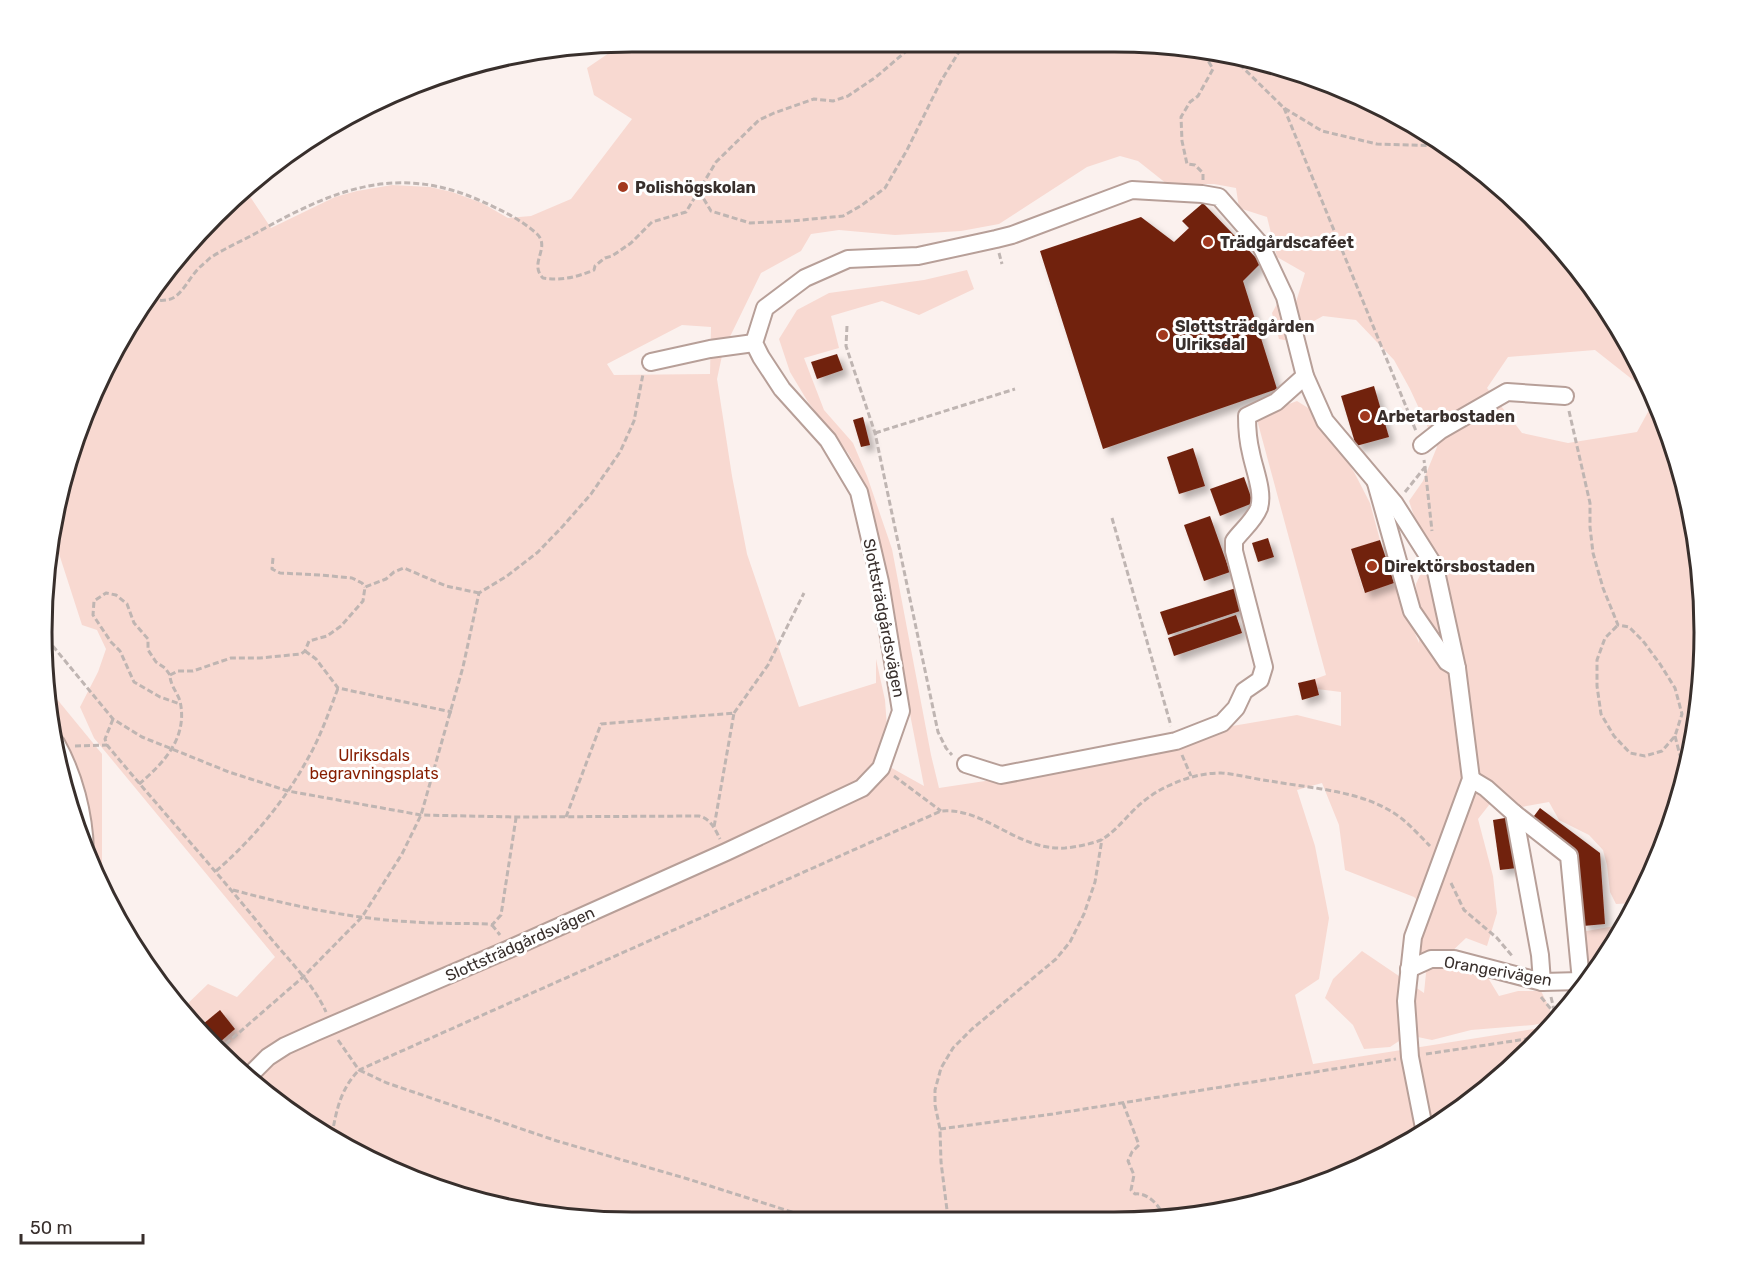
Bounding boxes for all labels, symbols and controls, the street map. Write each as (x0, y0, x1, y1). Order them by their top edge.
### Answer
place label: Polishögskolan (635, 178, 756, 197)
marker: Polishögskolan (616, 180, 630, 194)
place label: Trädgårdscaféet (1220, 233, 1354, 252)
marker: Trädgårdscaféet (1201, 235, 1215, 249)
place label: Slottsträdgården Ulriksdal (1175, 317, 1314, 354)
marker: Slottsträdgården Ulriksdal (1156, 328, 1170, 342)
place label: Arbetarbostaden (1377, 407, 1515, 426)
marker: Arbetarbostaden (1358, 409, 1372, 423)
street label: Slottsträdgårdsvägen (859, 537, 909, 699)
place label: Direktörsbostaden (1384, 557, 1535, 576)
marker: Direktörsbostaden (1365, 559, 1379, 573)
park label: Ulriksdals begravningsplats (309, 746, 439, 783)
street label: Slottsträdgårdsvägen (442, 902, 598, 986)
street label: Orangerivägen (1443, 952, 1553, 990)
scale bar (21, 1207, 142, 1245)
text: 50 m (30, 1217, 73, 1239)

